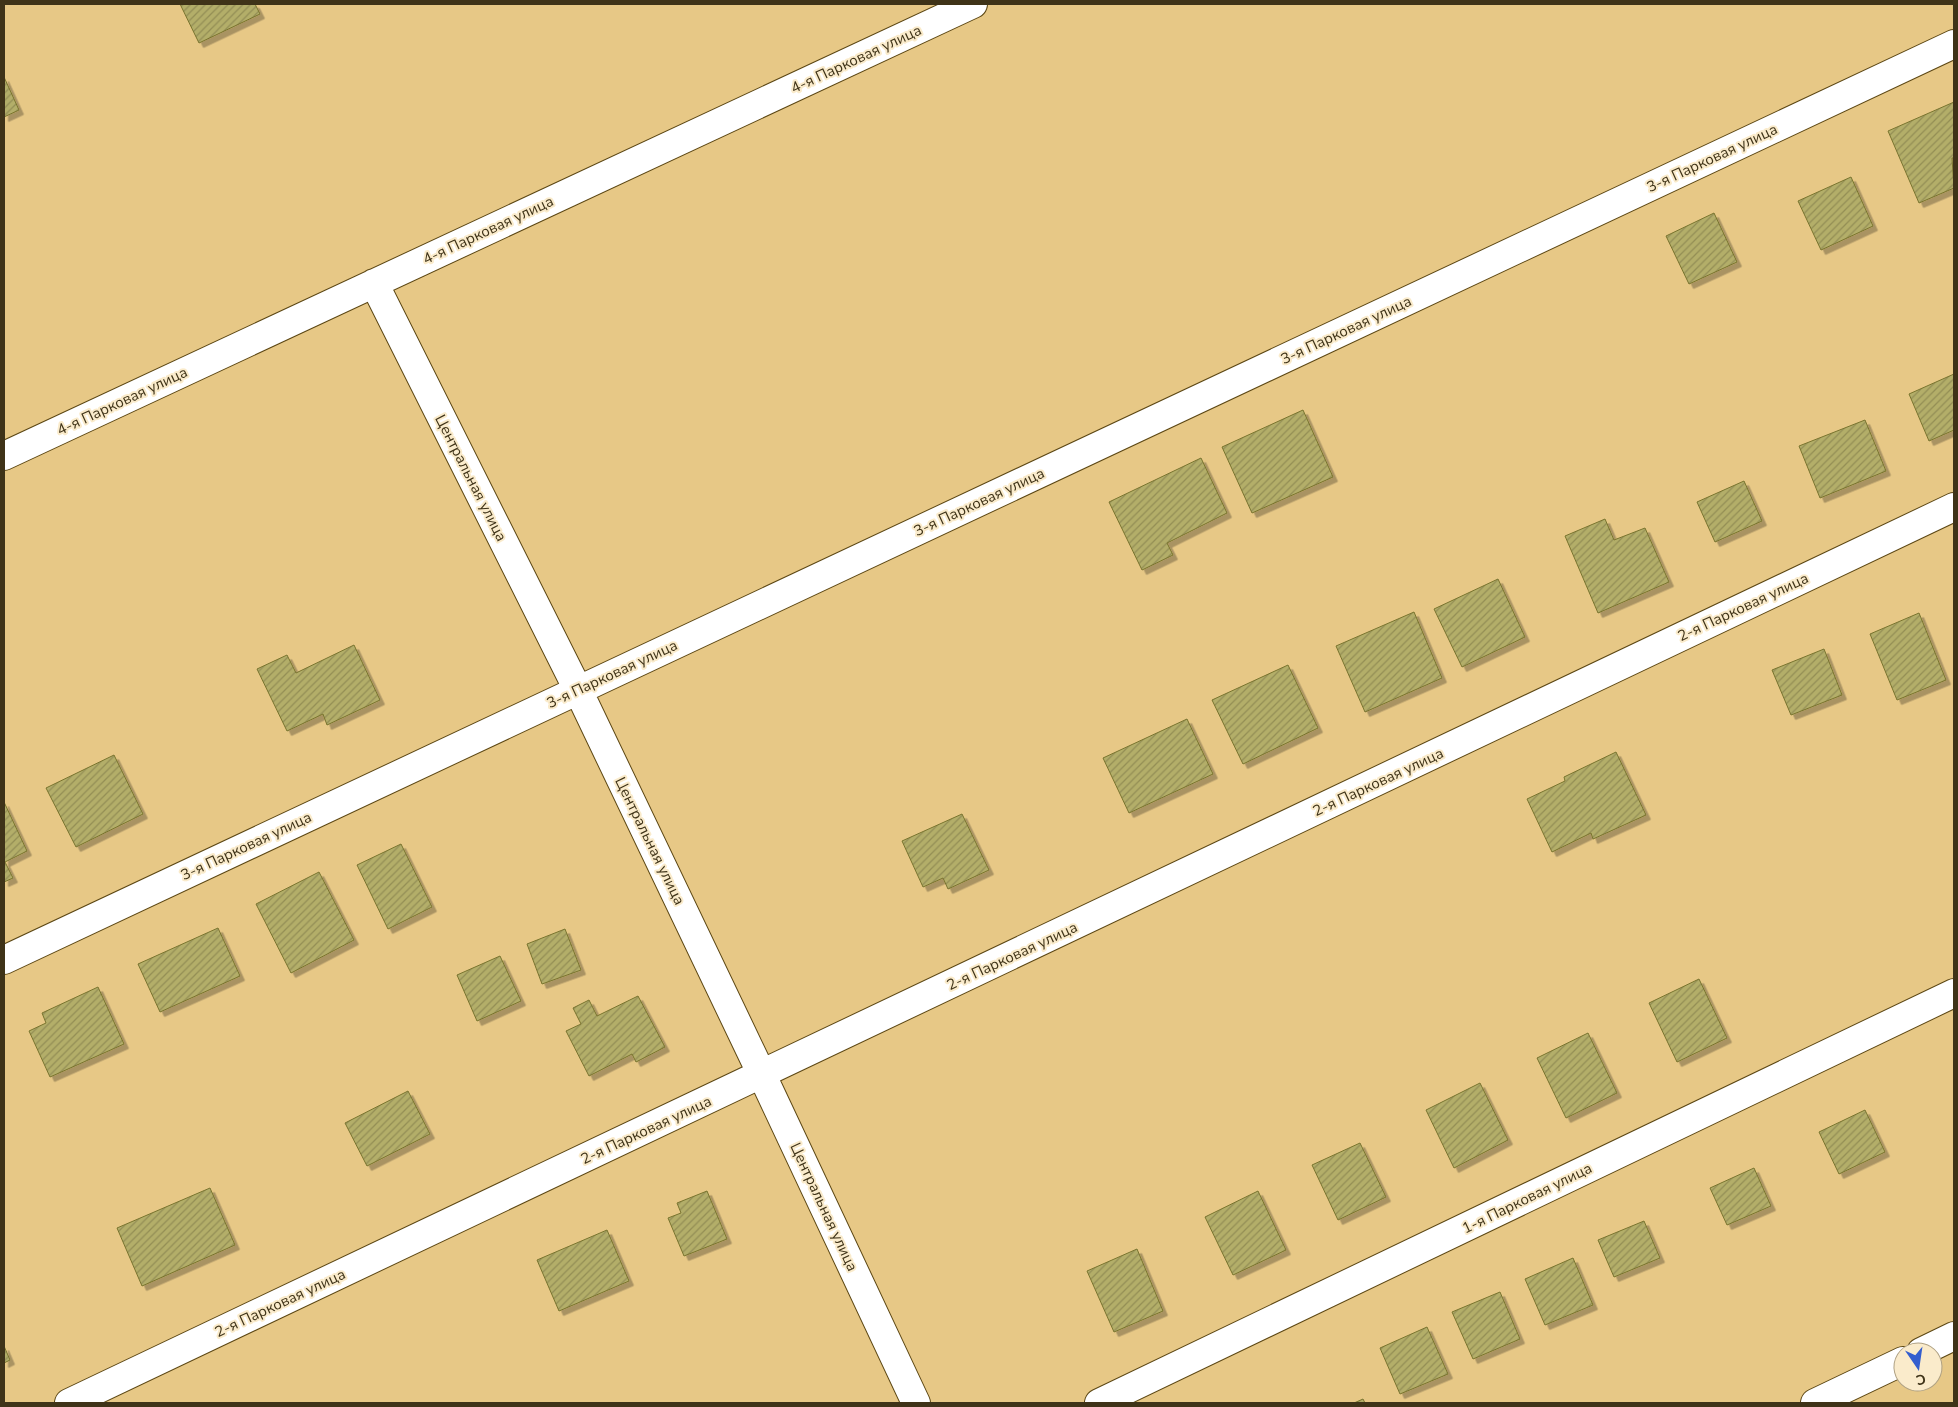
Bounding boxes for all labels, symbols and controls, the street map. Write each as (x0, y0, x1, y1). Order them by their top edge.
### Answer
street label: 4-я Парковая улица (787, 20, 925, 98)
street label: 3-я Парковая улица (1643, 119, 1781, 197)
street label: 4-я Парковая улица (419, 191, 557, 269)
street label: 3-я Парковая улица (1277, 291, 1415, 369)
street label: 4-я Парковая улица (53, 362, 191, 440)
street label: Центральная улица (430, 411, 512, 545)
street label: 3-я Парковая улица (910, 463, 1048, 541)
street label: 2-я Парковая улица (1674, 568, 1812, 646)
street label: 3-я Парковая улица (543, 635, 681, 713)
street label: 2-я Парковая улица (1309, 743, 1447, 821)
street label: Центральная улица (610, 774, 690, 908)
street label: 3-я Парковая улица (177, 807, 315, 885)
street label: 2-я Парковая улица (943, 917, 1081, 995)
street label: 2-я Парковая улица (577, 1091, 715, 1169)
street label: Центральная улица (785, 1139, 863, 1275)
street label: 1-я Парковая улица (1459, 1158, 1595, 1238)
street label: 2-я Парковая улица (211, 1264, 349, 1342)
north arrow (1893, 1342, 1943, 1392)
text: С (1914, 1369, 1928, 1390)

